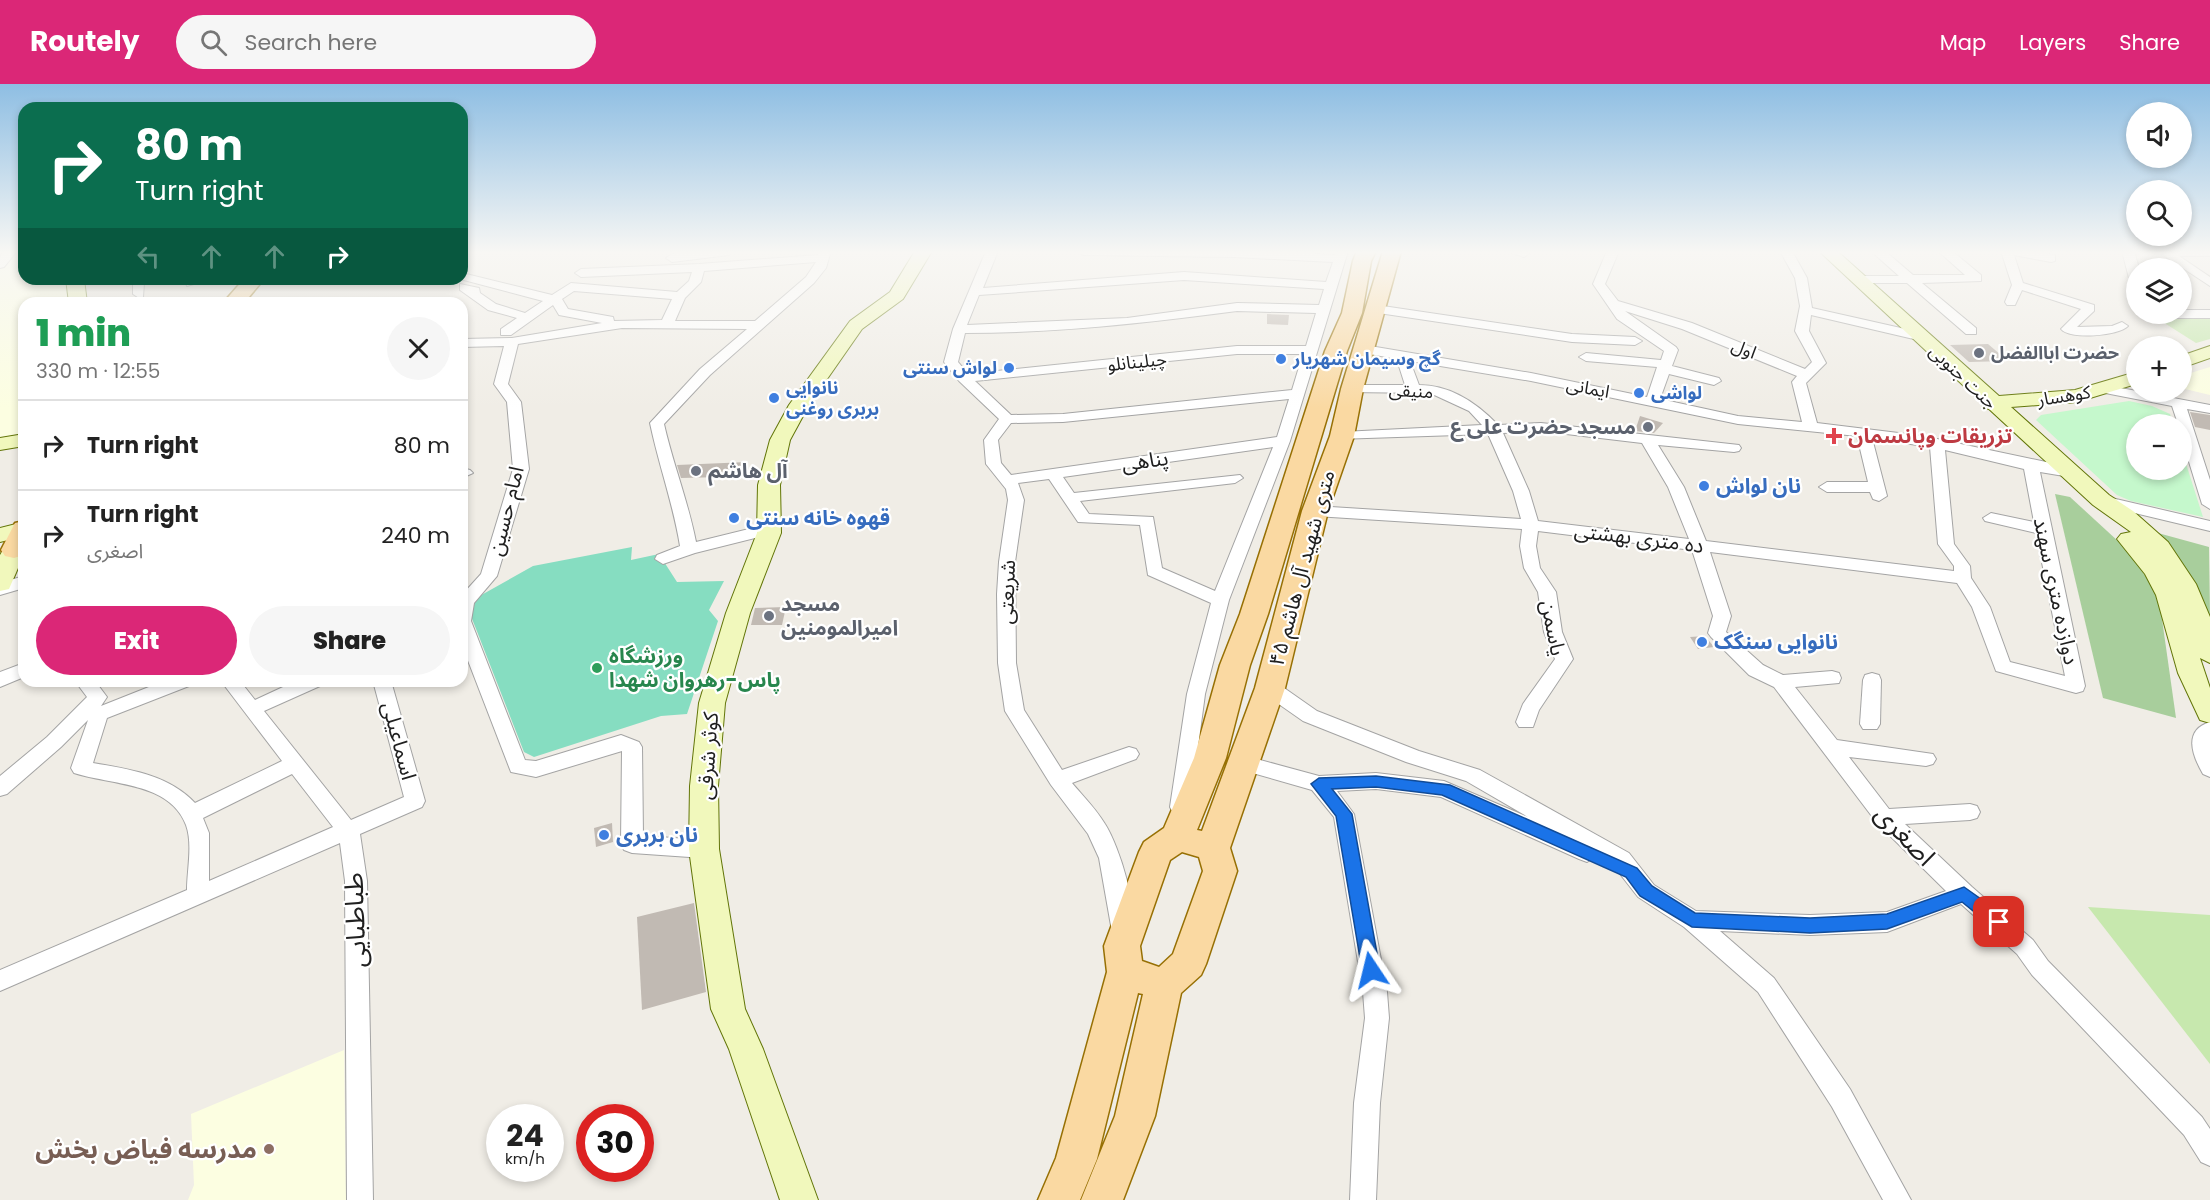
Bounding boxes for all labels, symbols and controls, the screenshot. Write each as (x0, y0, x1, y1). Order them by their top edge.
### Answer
search box (176, 15, 596, 69)
text: Routely (30, 22, 140, 61)
icon: search (197, 26, 230, 59)
text: Search here (245, 27, 377, 58)
text: Map (1940, 28, 1986, 57)
text: Layers (2019, 28, 2086, 57)
text: Share (2119, 28, 2180, 57)
map controls (2126, 102, 2192, 480)
button: sound (2126, 102, 2192, 168)
text: 80 m (135, 116, 243, 175)
icon: right (36, 126, 114, 204)
text: Turn right (135, 172, 264, 209)
button: search (2126, 180, 2192, 246)
icon: left (132, 240, 165, 273)
icon: ahead (195, 240, 228, 273)
icon: ahead (258, 240, 291, 273)
icon: right (321, 240, 354, 273)
button: layers (2126, 258, 2192, 324)
text: 1 min (36, 308, 131, 359)
button: close (387, 317, 450, 380)
street label: اول (1728, 332, 1760, 365)
button: + (2126, 336, 2192, 402)
street label: جنت جنوبی (1924, 339, 2003, 415)
place label: حضرت اباالفضل (1991, 340, 2119, 365)
street label: چیلینانلو (1106, 346, 1168, 377)
place label: گچ وسیمان شهریار (1292, 346, 1441, 372)
marker: حضرت اباالفضل (1972, 346, 1986, 360)
marker: گچ وسیمان شهریار (1274, 352, 1288, 366)
place label: لواش سنتی (903, 355, 997, 380)
text: 330 m · 12:55 (36, 357, 160, 385)
marker: لواش سنتی (1002, 361, 1016, 375)
street label: ایمانی (1564, 371, 1612, 404)
place label: نانوایی بربری روغنی (786, 375, 879, 421)
street label: منیقی (1388, 377, 1434, 404)
street label: کوهسار (2035, 379, 2093, 412)
place label: لواشی (1651, 380, 1702, 405)
marker: لواشی (1632, 386, 1646, 400)
marker: نانوایی بربری روغنی (767, 391, 781, 405)
place label: مسجد حضرت علی ع (1450, 412, 1636, 442)
button: − (2126, 414, 2192, 480)
marker: مسجد حضرت علی ع (1641, 420, 1655, 434)
place label: تزریقات وپانسمان (1848, 421, 2013, 450)
marker: تزریقات وپانسمان (1825, 427, 1843, 445)
icon: right (36, 429, 69, 462)
text: Turn right (87, 430, 198, 461)
text: 80 m (394, 430, 450, 461)
street label: پناهی (1120, 443, 1170, 478)
place label: آل هاشم (708, 456, 789, 486)
street label: امام حسین (480, 463, 533, 559)
marker: آل هاشم (689, 464, 703, 478)
street label: ۴۵ متری شهید آل هاشم (1261, 467, 1343, 669)
place label: نان لواش (1716, 471, 1801, 500)
marker: نان لواش (1697, 479, 1711, 493)
text: Turn right (87, 499, 198, 530)
place label: قهوه خانه سنتی (746, 503, 890, 532)
marker: قهوه خانه سنتی (727, 511, 741, 525)
street label: ده متری بهشتی (1573, 515, 1705, 560)
street label: دوازده متری سهند (2027, 515, 2086, 667)
icon: right (36, 519, 69, 552)
text: 240 m (381, 520, 450, 551)
text: اصغری (87, 537, 143, 565)
street label: شریعتی (991, 559, 1022, 625)
place label: مسجد امیرالمومنین (781, 589, 898, 642)
street label: یاسمن (1534, 597, 1573, 658)
button: Exit (36, 606, 237, 675)
button: Share (249, 606, 450, 675)
marker: مسجد امیرالمومنین (762, 609, 776, 623)
place label: نانوایی سنگک (1714, 627, 1838, 656)
marker: نانوایی سنگک (1695, 635, 1709, 649)
place label: ورزشگاه پاس-رهروان شهدا (609, 641, 781, 694)
marker: ورزشگاه پاس-رهروان شهدا (590, 661, 604, 675)
street label: اسماعیلی (375, 699, 424, 783)
street label: کوثر شرقی (690, 711, 725, 801)
street label: اصغری (1867, 796, 1943, 874)
place label: نان بربری (616, 820, 698, 849)
marker: نان بربری (597, 828, 611, 842)
street label: طباطبایی (335, 872, 375, 968)
pin (1973, 896, 2024, 947)
icon: arrive (1982, 905, 2015, 938)
position arrow (1339, 938, 1403, 1002)
speed limit sign: 30 (576, 1104, 654, 1182)
text: 24 (506, 1114, 544, 1157)
place label: مدرسه فیاض بخش (35, 1131, 257, 1167)
marker: مدرسه فیاض بخش (262, 1142, 276, 1156)
text: km/h (505, 1148, 545, 1169)

